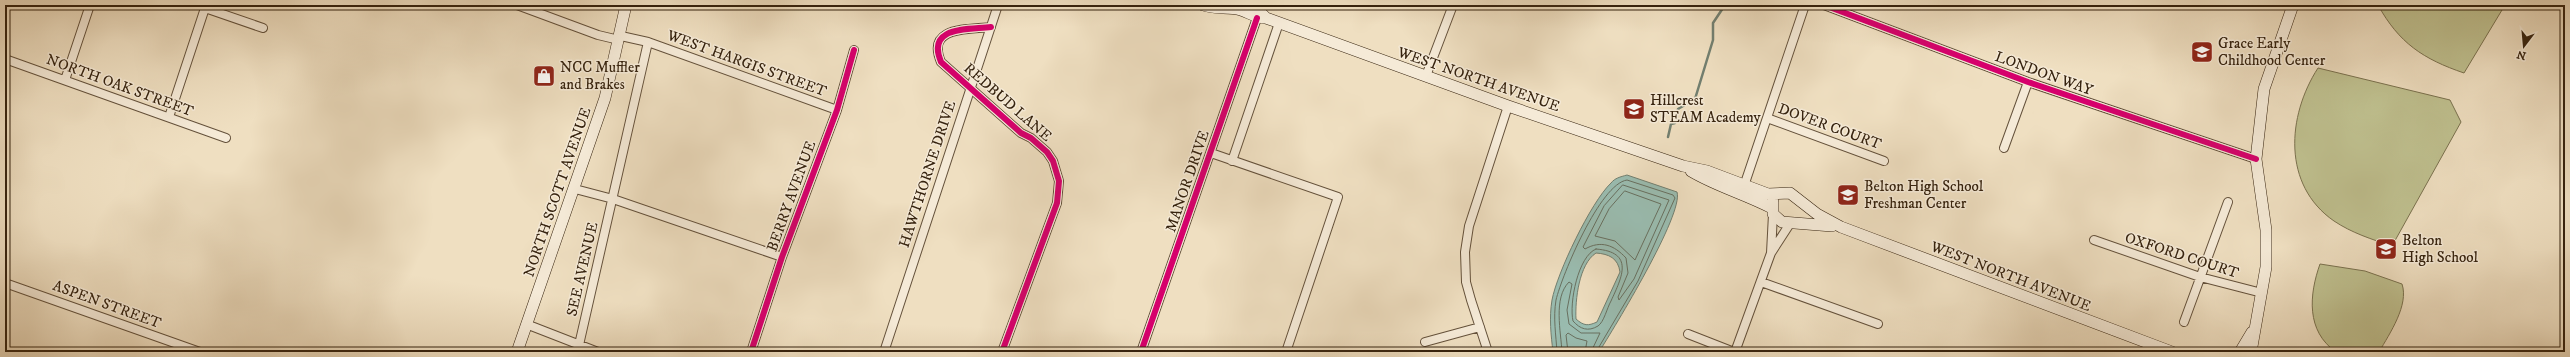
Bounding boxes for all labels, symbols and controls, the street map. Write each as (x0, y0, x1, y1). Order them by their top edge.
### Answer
street label: WEST HARGIS STREET (664, 25, 830, 101)
north arrow (2504, 26, 2544, 66)
place label: Grace Early Childhood Center (2218, 34, 2326, 70)
school or university icon: Grace Early Childhood Center (2189, 39, 2215, 65)
street label: WEST NORTH AVENUE (1394, 42, 1563, 116)
street label: LONDON WAY (1992, 47, 2096, 100)
text: N (2515, 47, 2528, 63)
street label: NORTH OAK STREET (44, 50, 197, 121)
place label: NCC Muffler and Brakes (560, 58, 640, 94)
street label: REDBUD LANE (960, 59, 1056, 146)
shop icon: NCC Muffler and Brakes (531, 63, 557, 89)
place label: Hillcrest STEAM Academy (1650, 91, 1762, 127)
school or university icon: Hillcrest STEAM Academy (1621, 96, 1647, 122)
street label: HAWTHORNE DRIVE (895, 98, 960, 250)
street label: DOVER COURT (1776, 99, 1885, 154)
street label: NORTH SCOTT AVENUE (519, 104, 596, 280)
street label: MANOR DRIVE (1161, 127, 1214, 235)
street label: BERRY AVENUE (763, 138, 820, 254)
place label: Belton High School Freshman Center (1864, 177, 1984, 213)
school or university icon: Belton High School Freshman Center (1835, 182, 1861, 208)
street label: SEE AVENUE (562, 220, 603, 318)
street label: OXFORD COURT (2122, 228, 2242, 283)
place label: Belton High School (2402, 231, 2479, 267)
school or university icon: Belton High School (2373, 236, 2399, 262)
street label: WEST NORTH AVENUE (1927, 237, 2094, 316)
street label: ASPEN STREET (50, 276, 164, 333)

